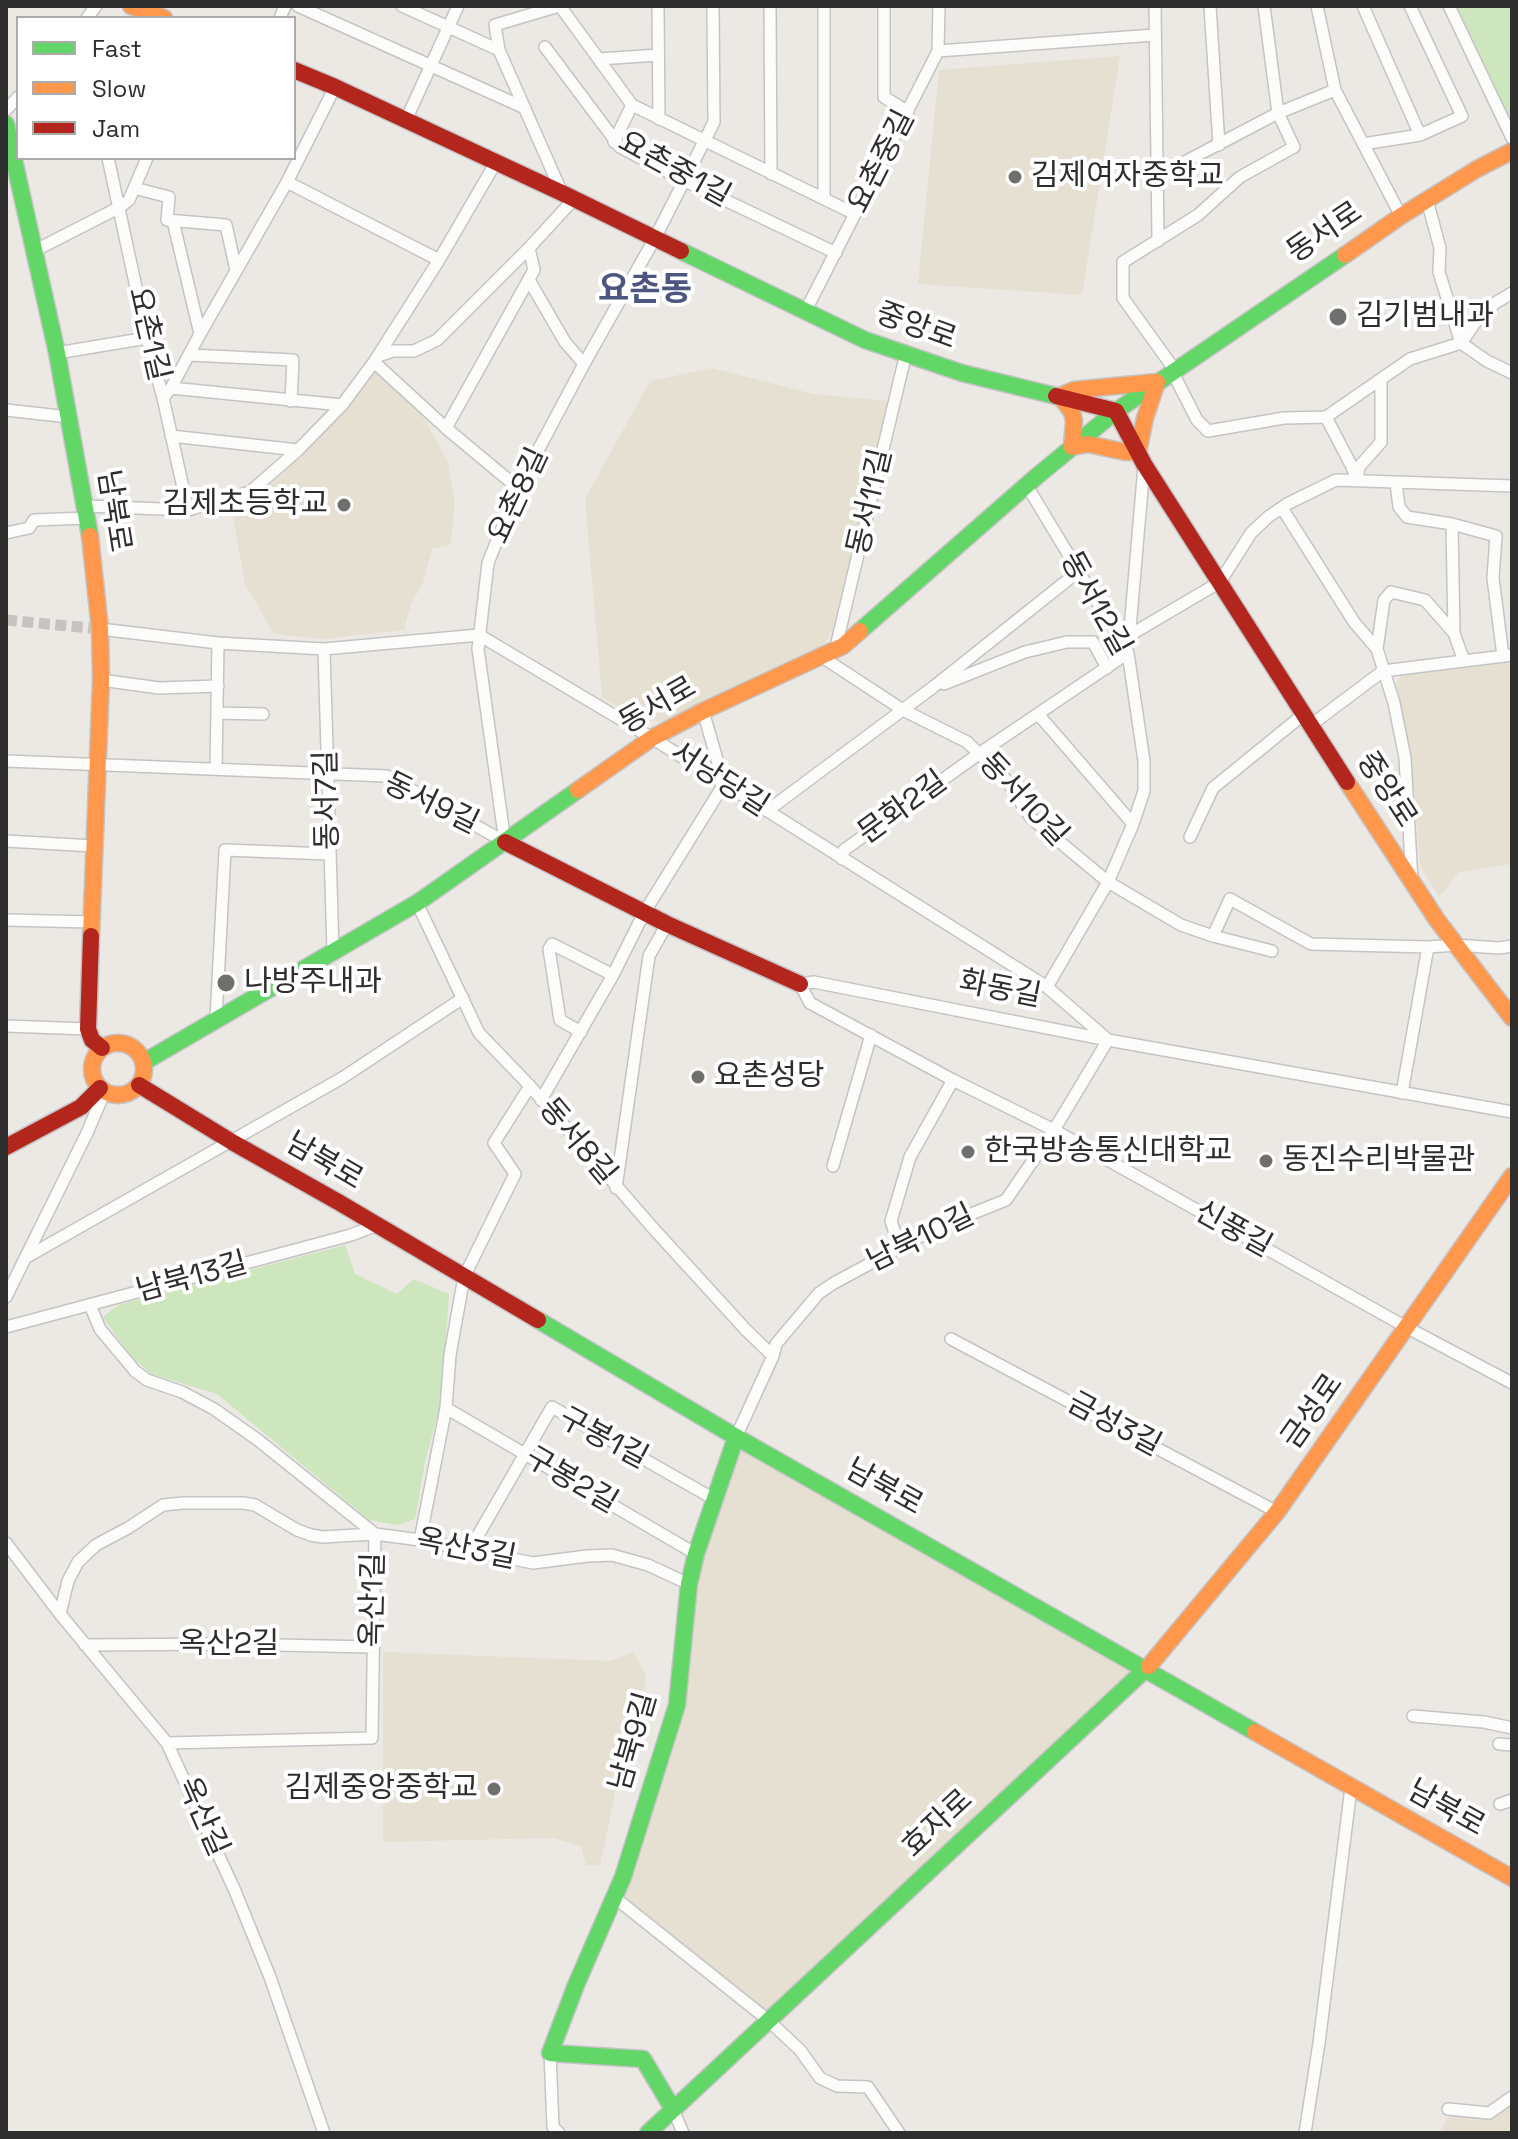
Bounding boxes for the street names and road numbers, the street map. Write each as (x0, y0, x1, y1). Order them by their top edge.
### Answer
street label: 요촌중길 (841, 105, 923, 219)
street label: 요촌중1길 (612, 124, 736, 216)
street label: 동서로 (1281, 195, 1369, 271)
street label: 요촌1길 (120, 284, 176, 384)
street label: 중앙로 (871, 296, 961, 358)
street label: 요촌8길 (481, 442, 557, 550)
street label: 동서11길 (841, 445, 901, 559)
street label: 남북로 (89, 467, 137, 555)
street label: 동서12길 (1052, 546, 1138, 662)
street label: 동서로 (613, 670, 703, 742)
street label: 서낭당길 (663, 735, 775, 825)
street label: 중앙로 (1348, 745, 1424, 835)
street label: 동서10길 (971, 746, 1075, 854)
street label: 동서7길 (309, 750, 347, 850)
street label: 문화2길 (852, 764, 954, 852)
street label: 동서9길 (378, 766, 484, 842)
street label: 화동길 (956, 964, 1044, 1016)
street label: 동서8길 (531, 1092, 623, 1192)
street label: 남북로 (279, 1126, 369, 1198)
street label: 신풍길 (1188, 1194, 1278, 1266)
street label: 남북10길 (862, 1198, 980, 1280)
street label: 남북13길 (133, 1246, 251, 1310)
street label: 금성로 (1275, 1368, 1351, 1456)
street label: 금성3길 (1061, 1385, 1167, 1465)
street label: 구봉1길 (552, 1401, 654, 1477)
street label: 구봉2길 (518, 1440, 624, 1522)
street label: 남북로 (839, 1452, 929, 1524)
street label: 옥산3길 (413, 1523, 519, 1577)
street label: 옥산1길 (355, 1552, 393, 1648)
street label: 옥산2길 (179, 1627, 279, 1663)
street label: 남북9길 (603, 1688, 665, 1796)
street label: 옥산길 (169, 1772, 235, 1862)
street label: 남북로 (1401, 1773, 1491, 1845)
street label: 효자로 (895, 1783, 981, 1865)

